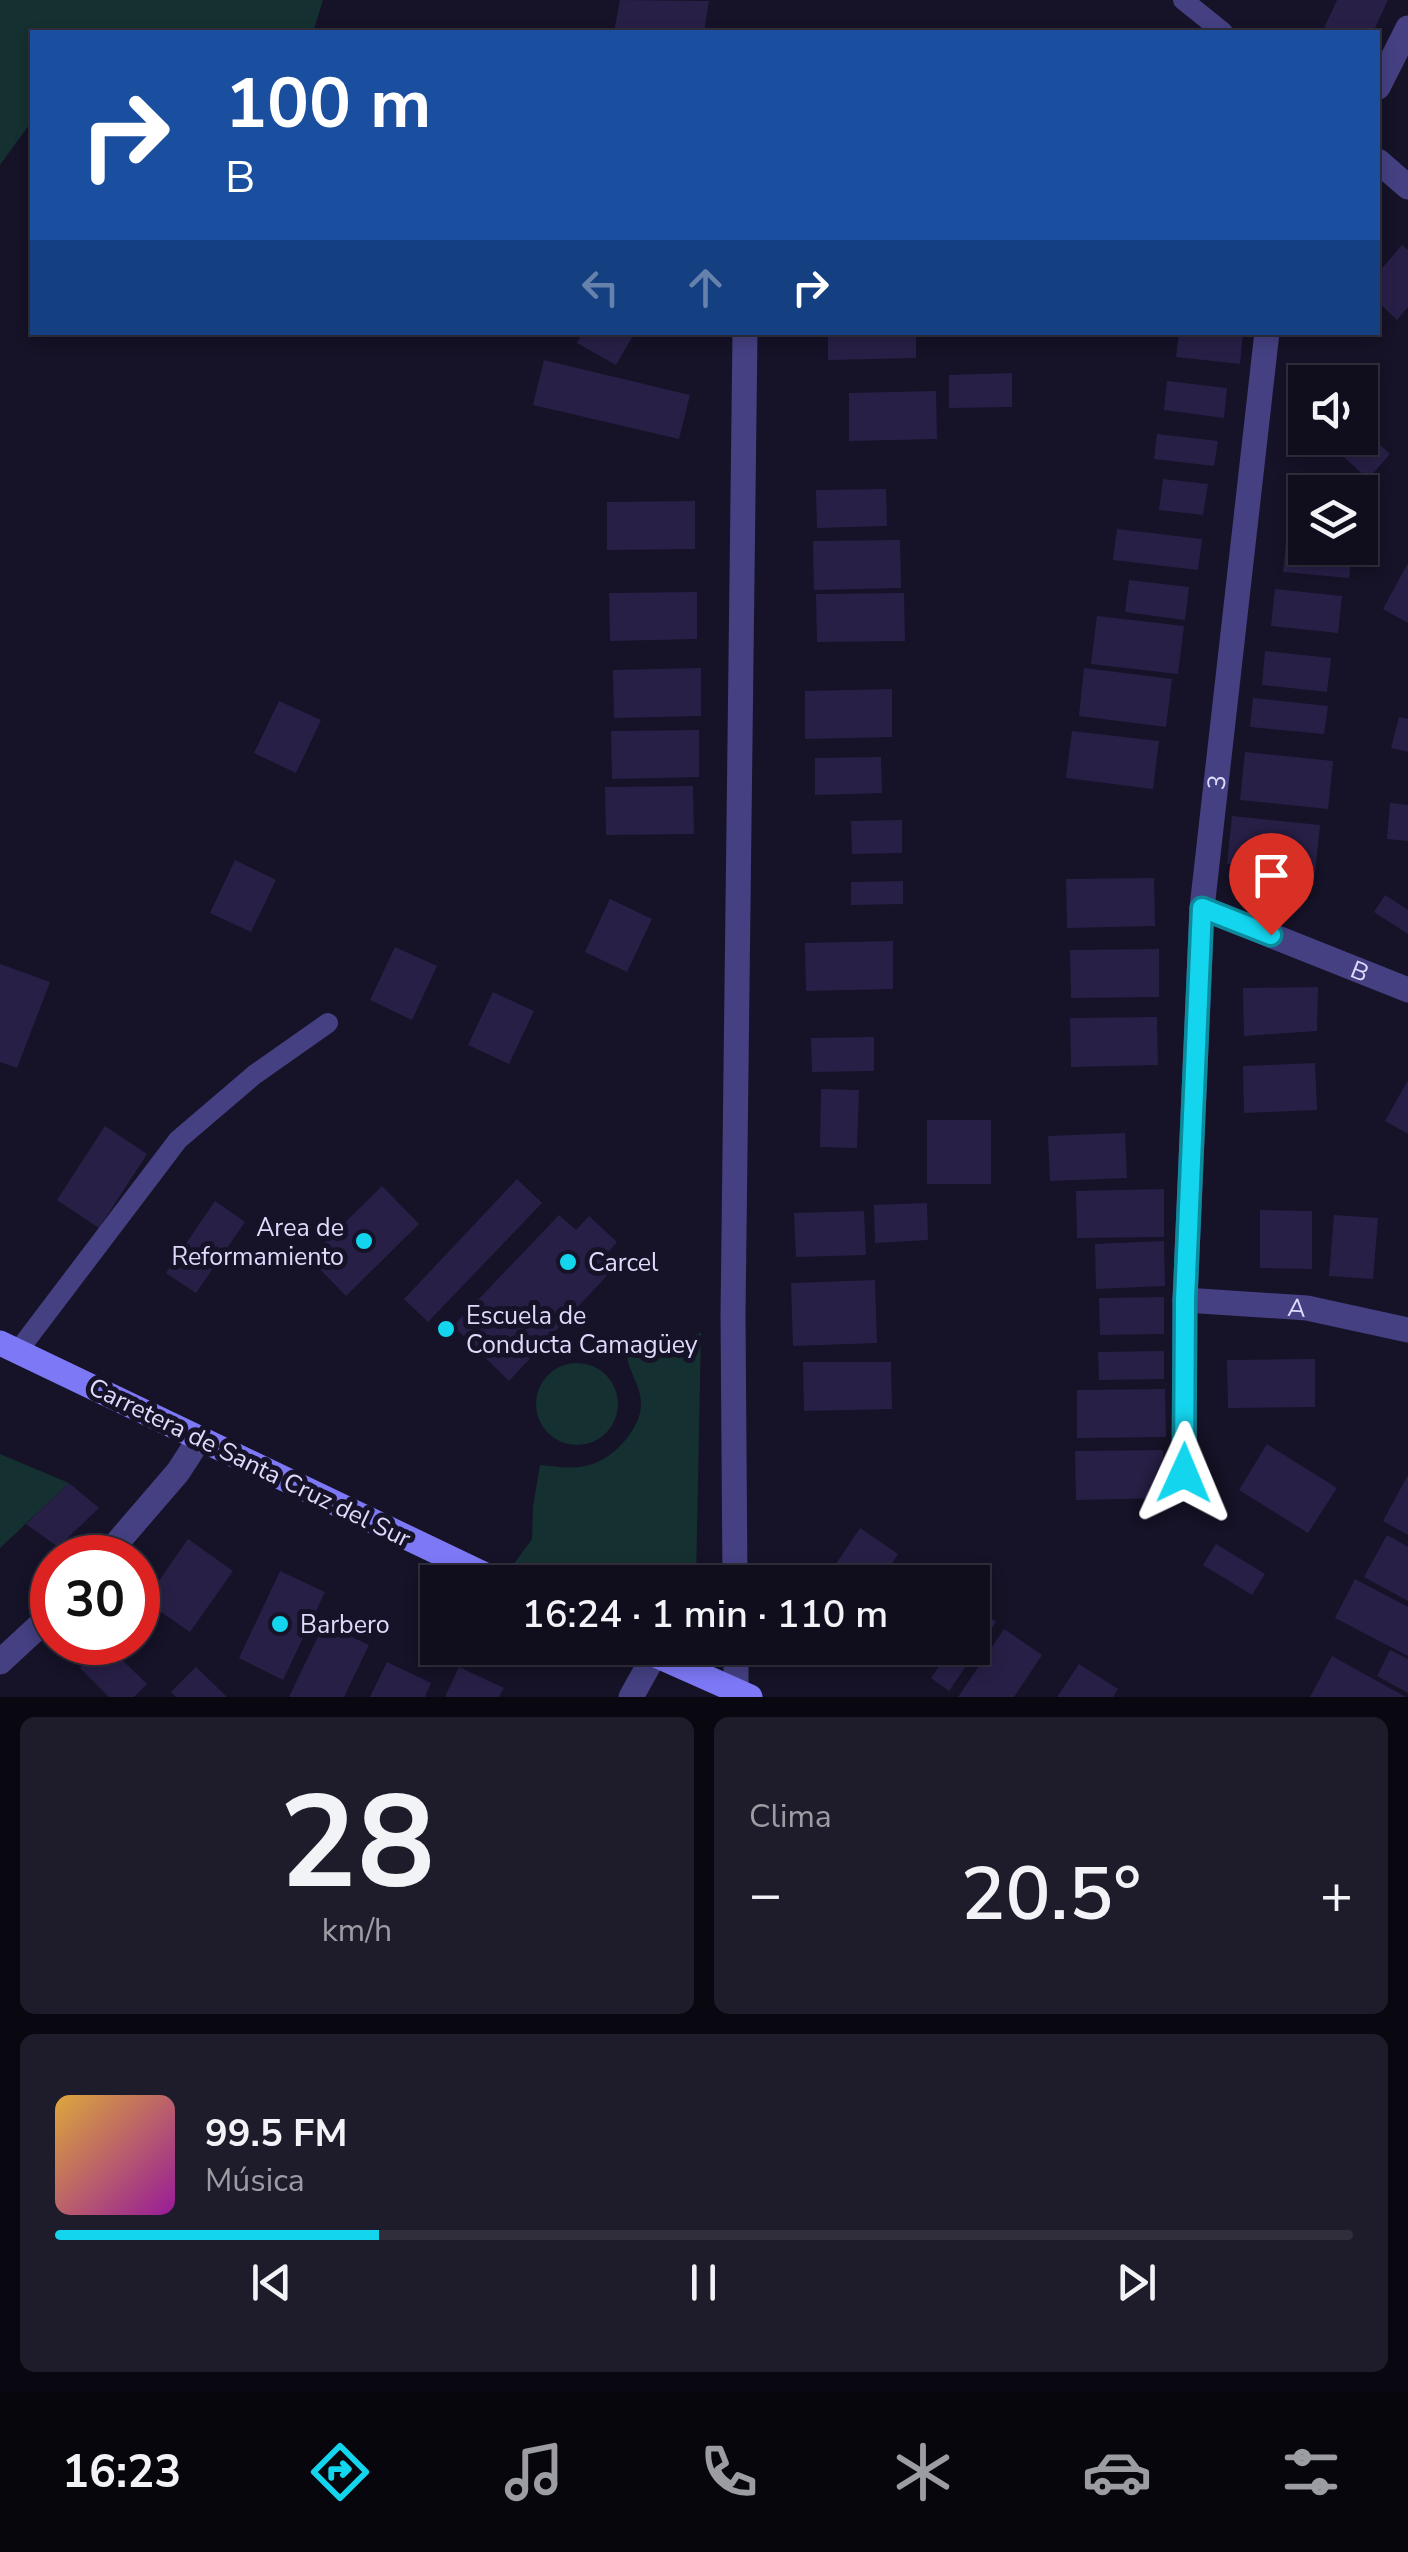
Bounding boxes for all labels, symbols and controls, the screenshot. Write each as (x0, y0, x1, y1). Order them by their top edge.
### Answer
text: 100 m (225, 56, 431, 152)
icon: right (60, 70, 190, 200)
text: B (225, 147, 255, 208)
icon: left (573, 260, 628, 315)
icon: ahead (678, 260, 733, 315)
icon: right (783, 260, 838, 315)
map controls (1288, 365, 1378, 565)
button: sound (1288, 365, 1378, 455)
button: layers (1288, 475, 1378, 565)
street label: 3 (1199, 773, 1235, 792)
pin (1229, 833, 1314, 936)
icon: arrive (1244, 848, 1299, 903)
street label: B (1345, 953, 1374, 991)
place label: Area de Reformamiento (172, 1211, 344, 1274)
marker: Area de Reformamiento (353, 1230, 375, 1252)
place label: Carcel (588, 1246, 659, 1280)
marker: Carcel (557, 1251, 579, 1273)
street label: A (1286, 1291, 1307, 1326)
place label: Escuela de Conducta Camagüey (466, 1299, 698, 1362)
marker: Escuela de Conducta Camagüey (435, 1318, 457, 1340)
street label: Carretera de Santa Cruz del Sur (83, 1370, 416, 1556)
position arrow (1132, 1421, 1236, 1525)
speed limit sign: 30 (30, 1535, 160, 1665)
text: 16:24 · 1 min · 110 m (522, 1589, 888, 1640)
place label: Barbero (300, 1608, 390, 1642)
marker: Barbero (269, 1613, 291, 1635)
text: 28 (279, 1755, 435, 1932)
text: Clima (749, 1795, 832, 1838)
text: 20.5° (961, 1843, 1141, 1945)
text: − (749, 1857, 782, 1932)
text: + (1320, 1857, 1353, 1932)
text: km/h (322, 1909, 392, 1952)
text: 99.5 FM (205, 2108, 347, 2159)
text: Música (205, 2159, 305, 2202)
icon: previous (244, 2255, 299, 2310)
icon: pause (676, 2255, 731, 2310)
icon: next (1109, 2255, 1164, 2310)
icon: directions (305, 2437, 375, 2507)
icon: music (499, 2437, 569, 2507)
icon: phone (694, 2437, 764, 2507)
icon: climate (888, 2437, 958, 2507)
icon: car (1082, 2437, 1152, 2507)
icon: filters (1276, 2437, 1346, 2507)
text: 16:23 (62, 2442, 181, 2503)

